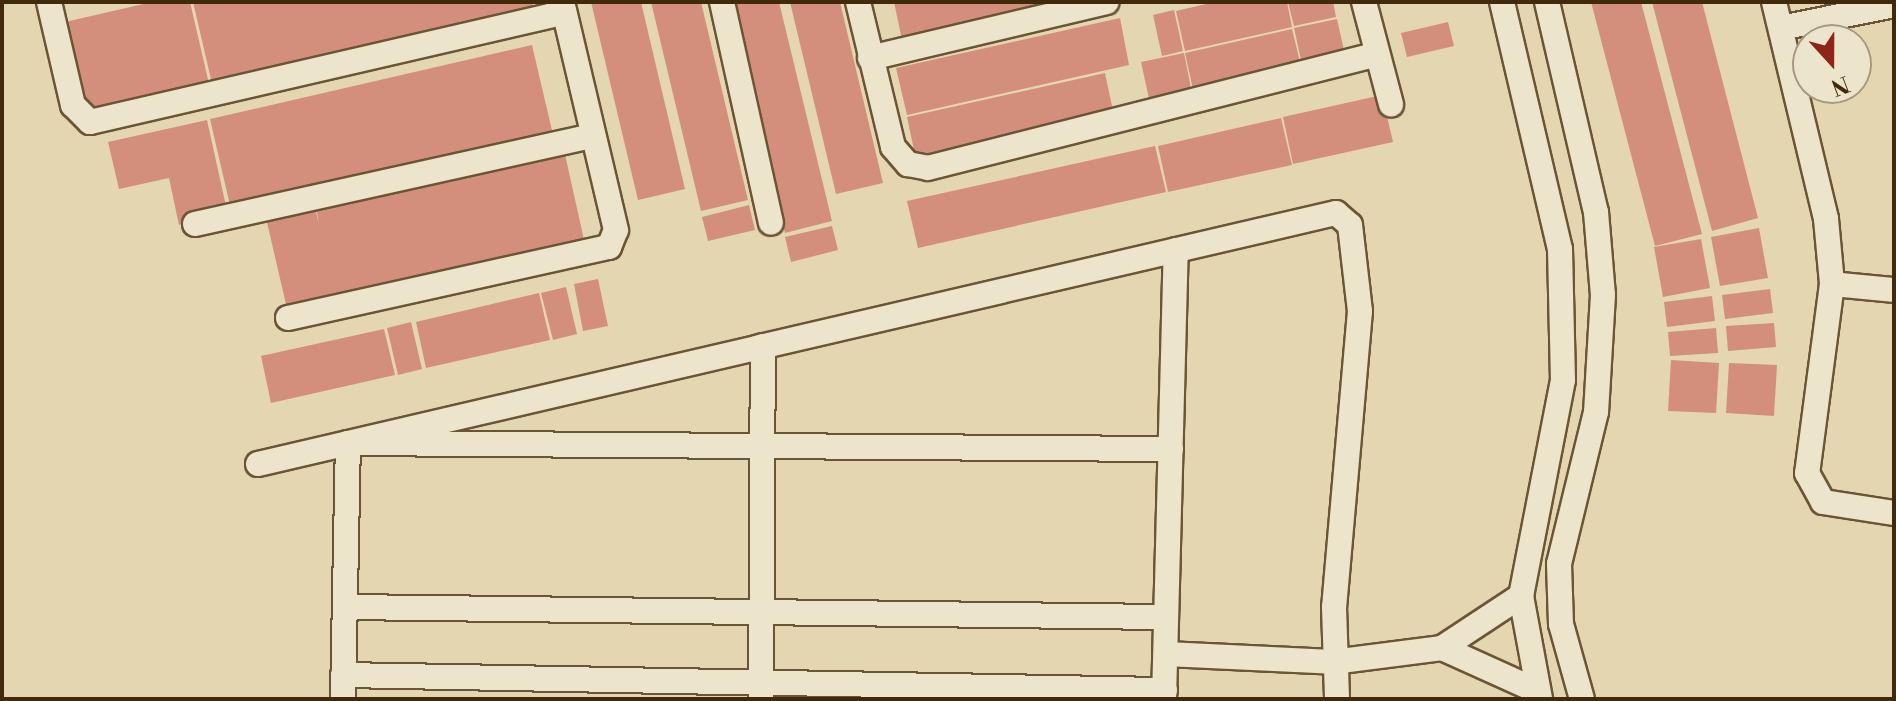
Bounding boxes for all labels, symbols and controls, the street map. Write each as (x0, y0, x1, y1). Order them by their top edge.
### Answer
north arrow (1792, 24, 1872, 104)
text: N (1827, 69, 1853, 101)

